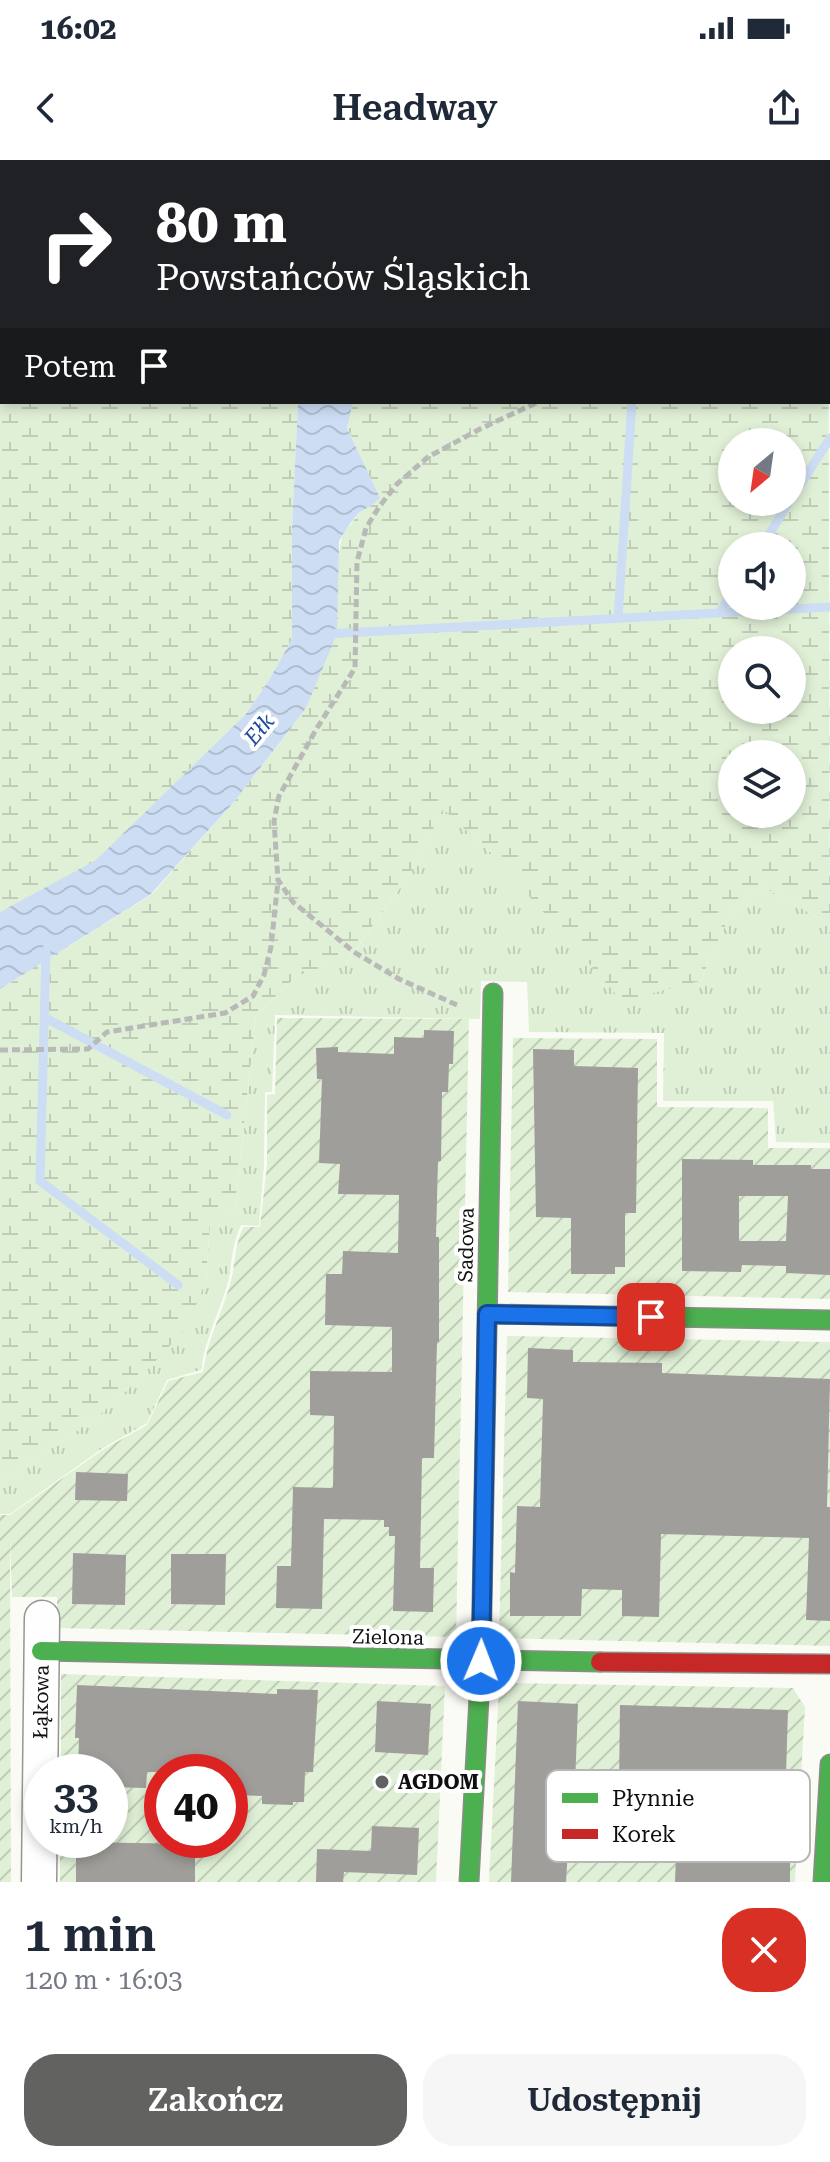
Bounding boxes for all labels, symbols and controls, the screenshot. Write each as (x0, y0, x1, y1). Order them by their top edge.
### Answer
text: 16:02 (40, 11, 117, 46)
icon: back (24, 86, 68, 130)
icon: share (762, 86, 806, 130)
text: Headway (332, 87, 498, 129)
text: 80 m (156, 190, 287, 256)
icon: right (24, 192, 128, 296)
text: Powstańców Śląskich (156, 257, 531, 299)
icon: arrive (132, 344, 176, 388)
text: Potem (24, 349, 116, 384)
north arrow (718, 428, 806, 516)
map controls (718, 428, 806, 828)
button: sound (718, 532, 806, 620)
button: search (718, 636, 806, 724)
water label: Ełk (239, 709, 280, 751)
button: layers (718, 740, 806, 828)
street label: Sadowa (453, 1207, 479, 1283)
pin (617, 1283, 685, 1351)
icon: arrive (629, 1295, 673, 1339)
position arrow (439, 1619, 523, 1703)
street label: Zielona (352, 1624, 424, 1650)
street label: Łąkowa (28, 1664, 54, 1739)
speed limit sign: 40 (144, 1754, 248, 1858)
place label: AGDOM (398, 1770, 479, 1794)
legend (546, 1770, 810, 1862)
text: 33 (54, 1772, 98, 1819)
marker: AGDOM (373, 1773, 391, 1791)
text: Płynnie (612, 1786, 694, 1811)
text: km/h (49, 1814, 103, 1838)
text: Korek (612, 1822, 676, 1847)
text: 1 min (24, 1907, 156, 1963)
button: close (722, 1908, 806, 1992)
text: 120 m · 16:03 (24, 1965, 183, 1995)
button: Zakończ (24, 2054, 407, 2146)
button: Udostępnij (423, 2054, 806, 2146)

